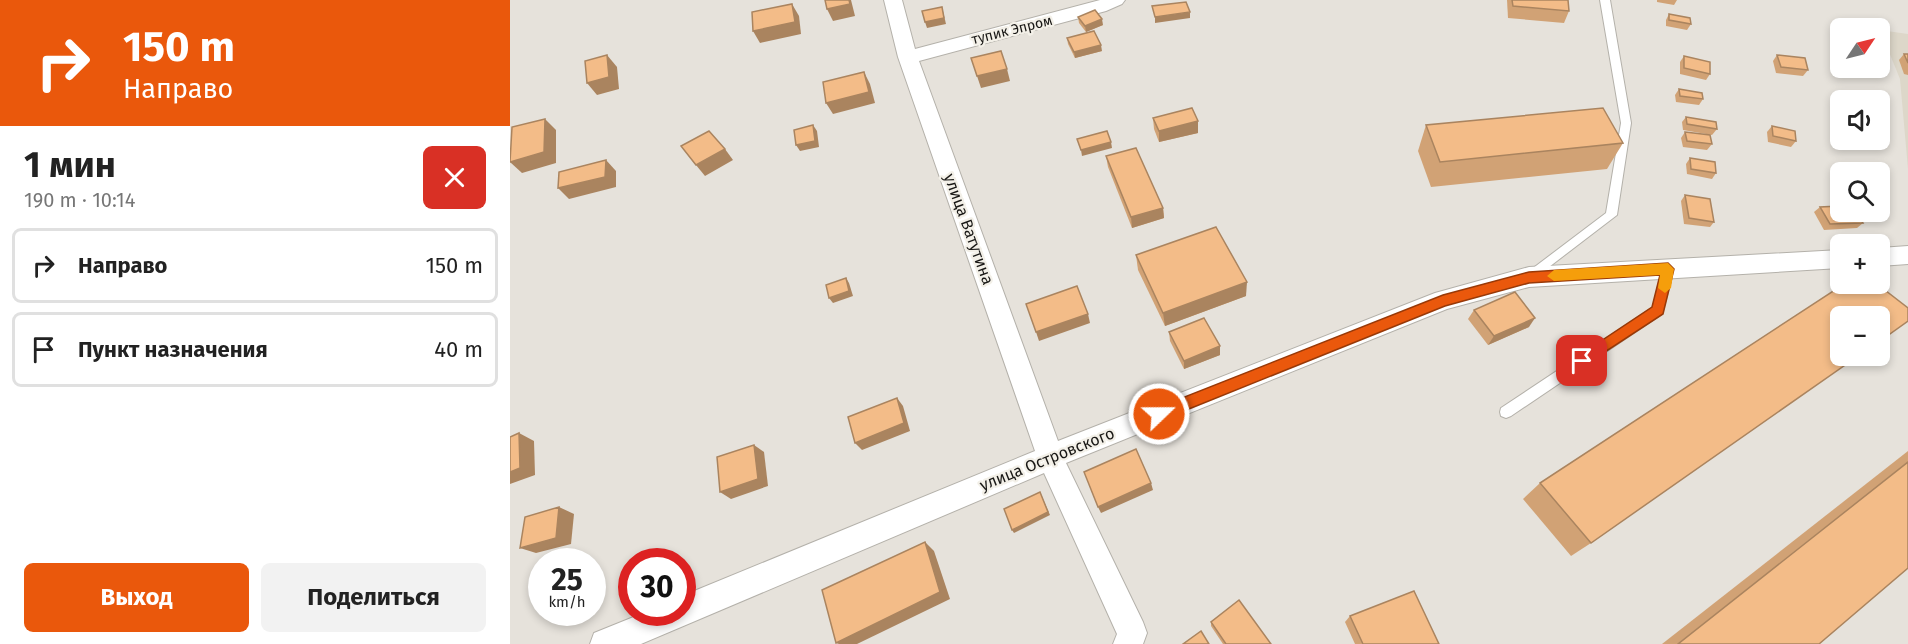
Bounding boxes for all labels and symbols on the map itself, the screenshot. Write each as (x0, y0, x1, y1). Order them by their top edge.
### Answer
street label: тупик Эпром (970, 12, 1054, 48)
north arrow (1830, 18, 1890, 78)
street label: улица Ватутина (940, 171, 998, 287)
pin (1556, 335, 1607, 386)
position arrow (1127, 382, 1191, 446)
street label: улица Островского (977, 423, 1117, 495)
speed limit sign: 30 (618, 548, 696, 626)

